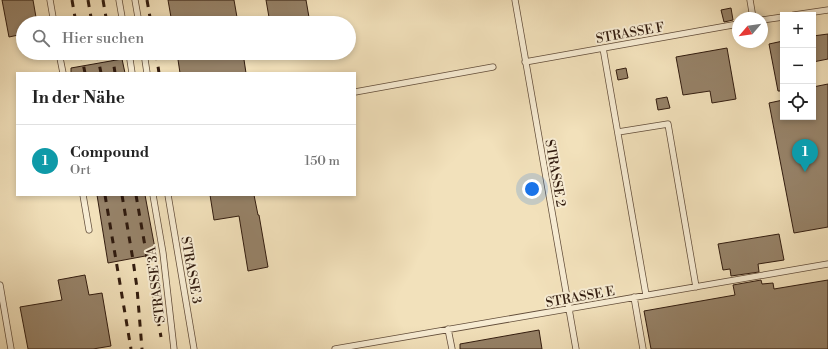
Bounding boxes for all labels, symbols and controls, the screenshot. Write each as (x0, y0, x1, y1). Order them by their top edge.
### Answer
north arrow (732, 12, 768, 48)
map controls (780, 12, 816, 120)
button: + (780, 12, 816, 48)
search box (16, 16, 356, 60)
street label: STRASSE F (595, 19, 666, 47)
icon: search (30, 27, 52, 49)
text: Hier suchen (62, 29, 144, 48)
button: − (780, 48, 816, 84)
button: locate (780, 84, 816, 120)
text: In der Nähe (32, 87, 125, 109)
street label: STRASSE 2 (541, 138, 569, 208)
pin: 1 (792, 139, 818, 172)
text: Compound (70, 143, 149, 162)
text: 1 (42, 153, 48, 169)
text: 150 m (305, 153, 340, 169)
text: Ort (70, 162, 91, 178)
your location (522, 179, 542, 199)
street label: STRASSE 3 (177, 235, 205, 305)
street label: STRASSE 3A (143, 245, 169, 324)
street label: STRASSE E (544, 283, 616, 311)

